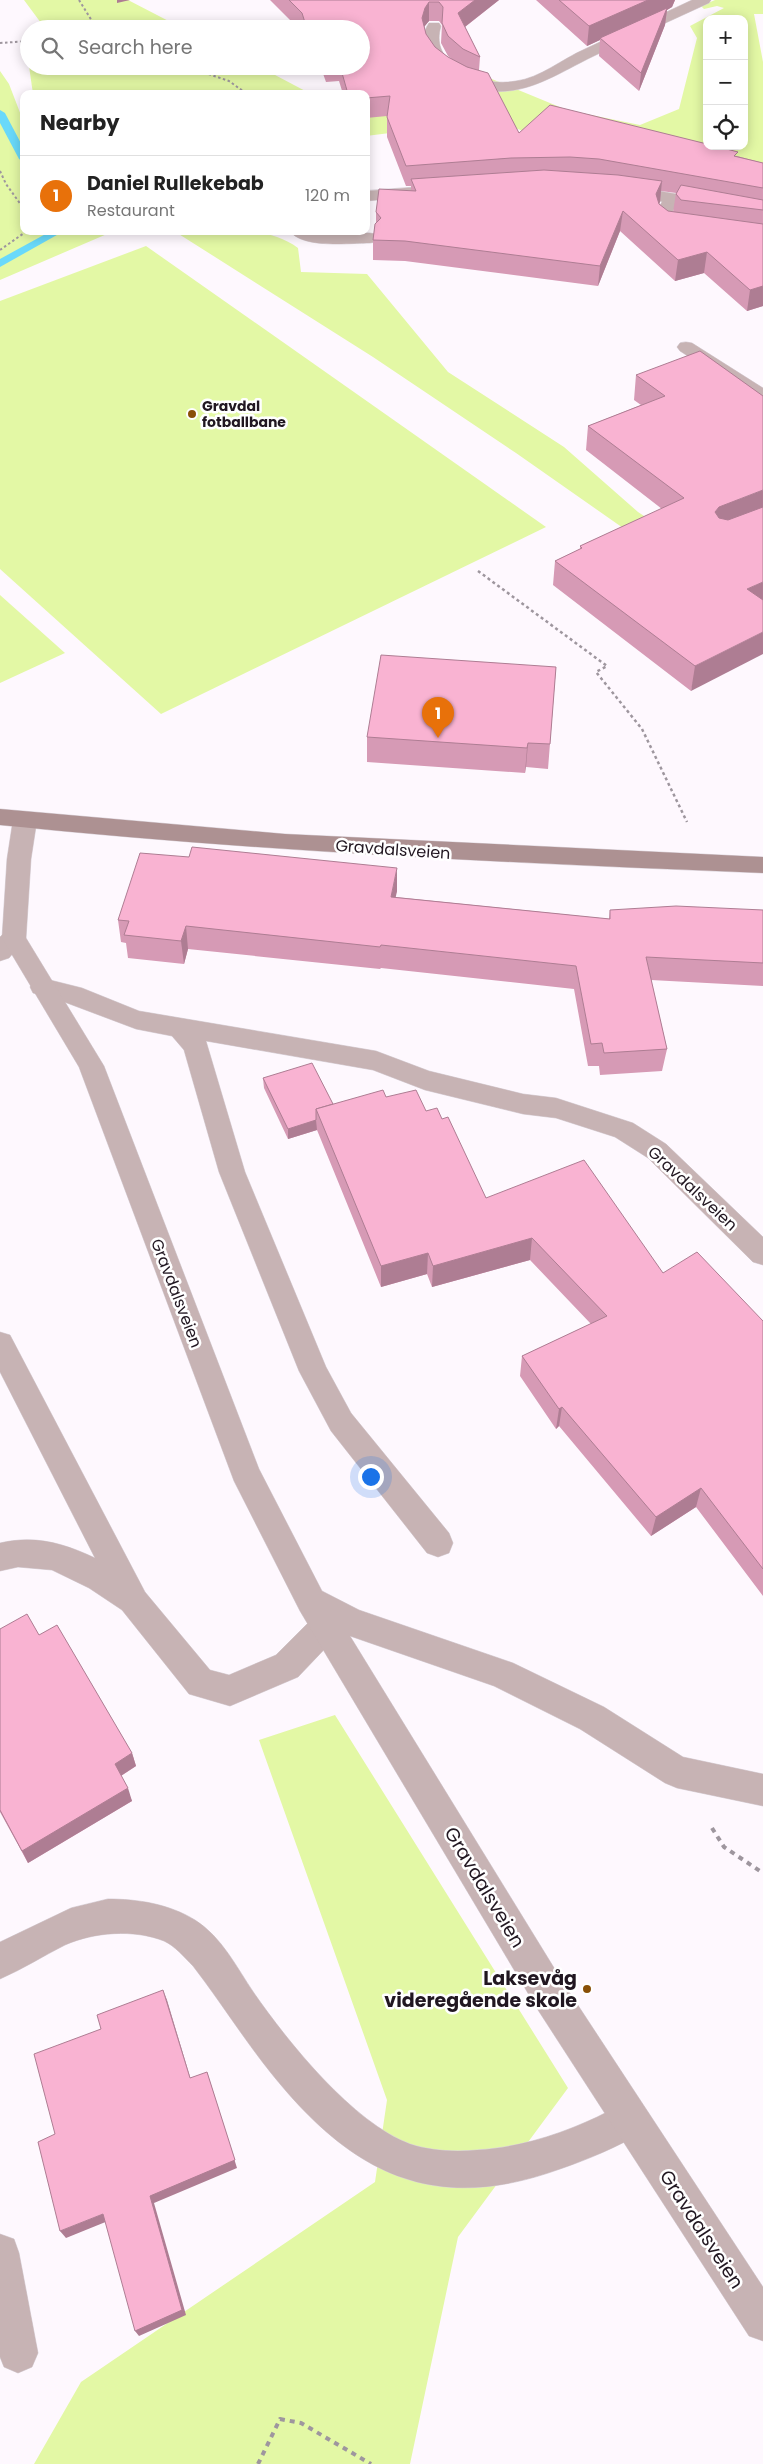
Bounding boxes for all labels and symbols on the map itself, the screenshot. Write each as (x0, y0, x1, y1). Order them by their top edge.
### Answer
place label: Gravdal fotballbane (202, 396, 286, 432)
marker: Gravdal fotballbane (186, 408, 198, 420)
pin: 1 (422, 697, 454, 738)
street label: Gravdalsveien (335, 834, 451, 865)
street label: Gravdalsveien (643, 1141, 743, 1236)
street label: Gravdalsveien (145, 1235, 208, 1351)
your location (358, 1464, 384, 1490)
street label: Gravdalsveien (438, 1822, 531, 1953)
place label: Laksevåg videregående skole (384, 1965, 577, 2014)
marker: Laksevåg videregående skole (581, 1983, 593, 1995)
street label: Gravdalsveien (653, 2165, 750, 2294)

